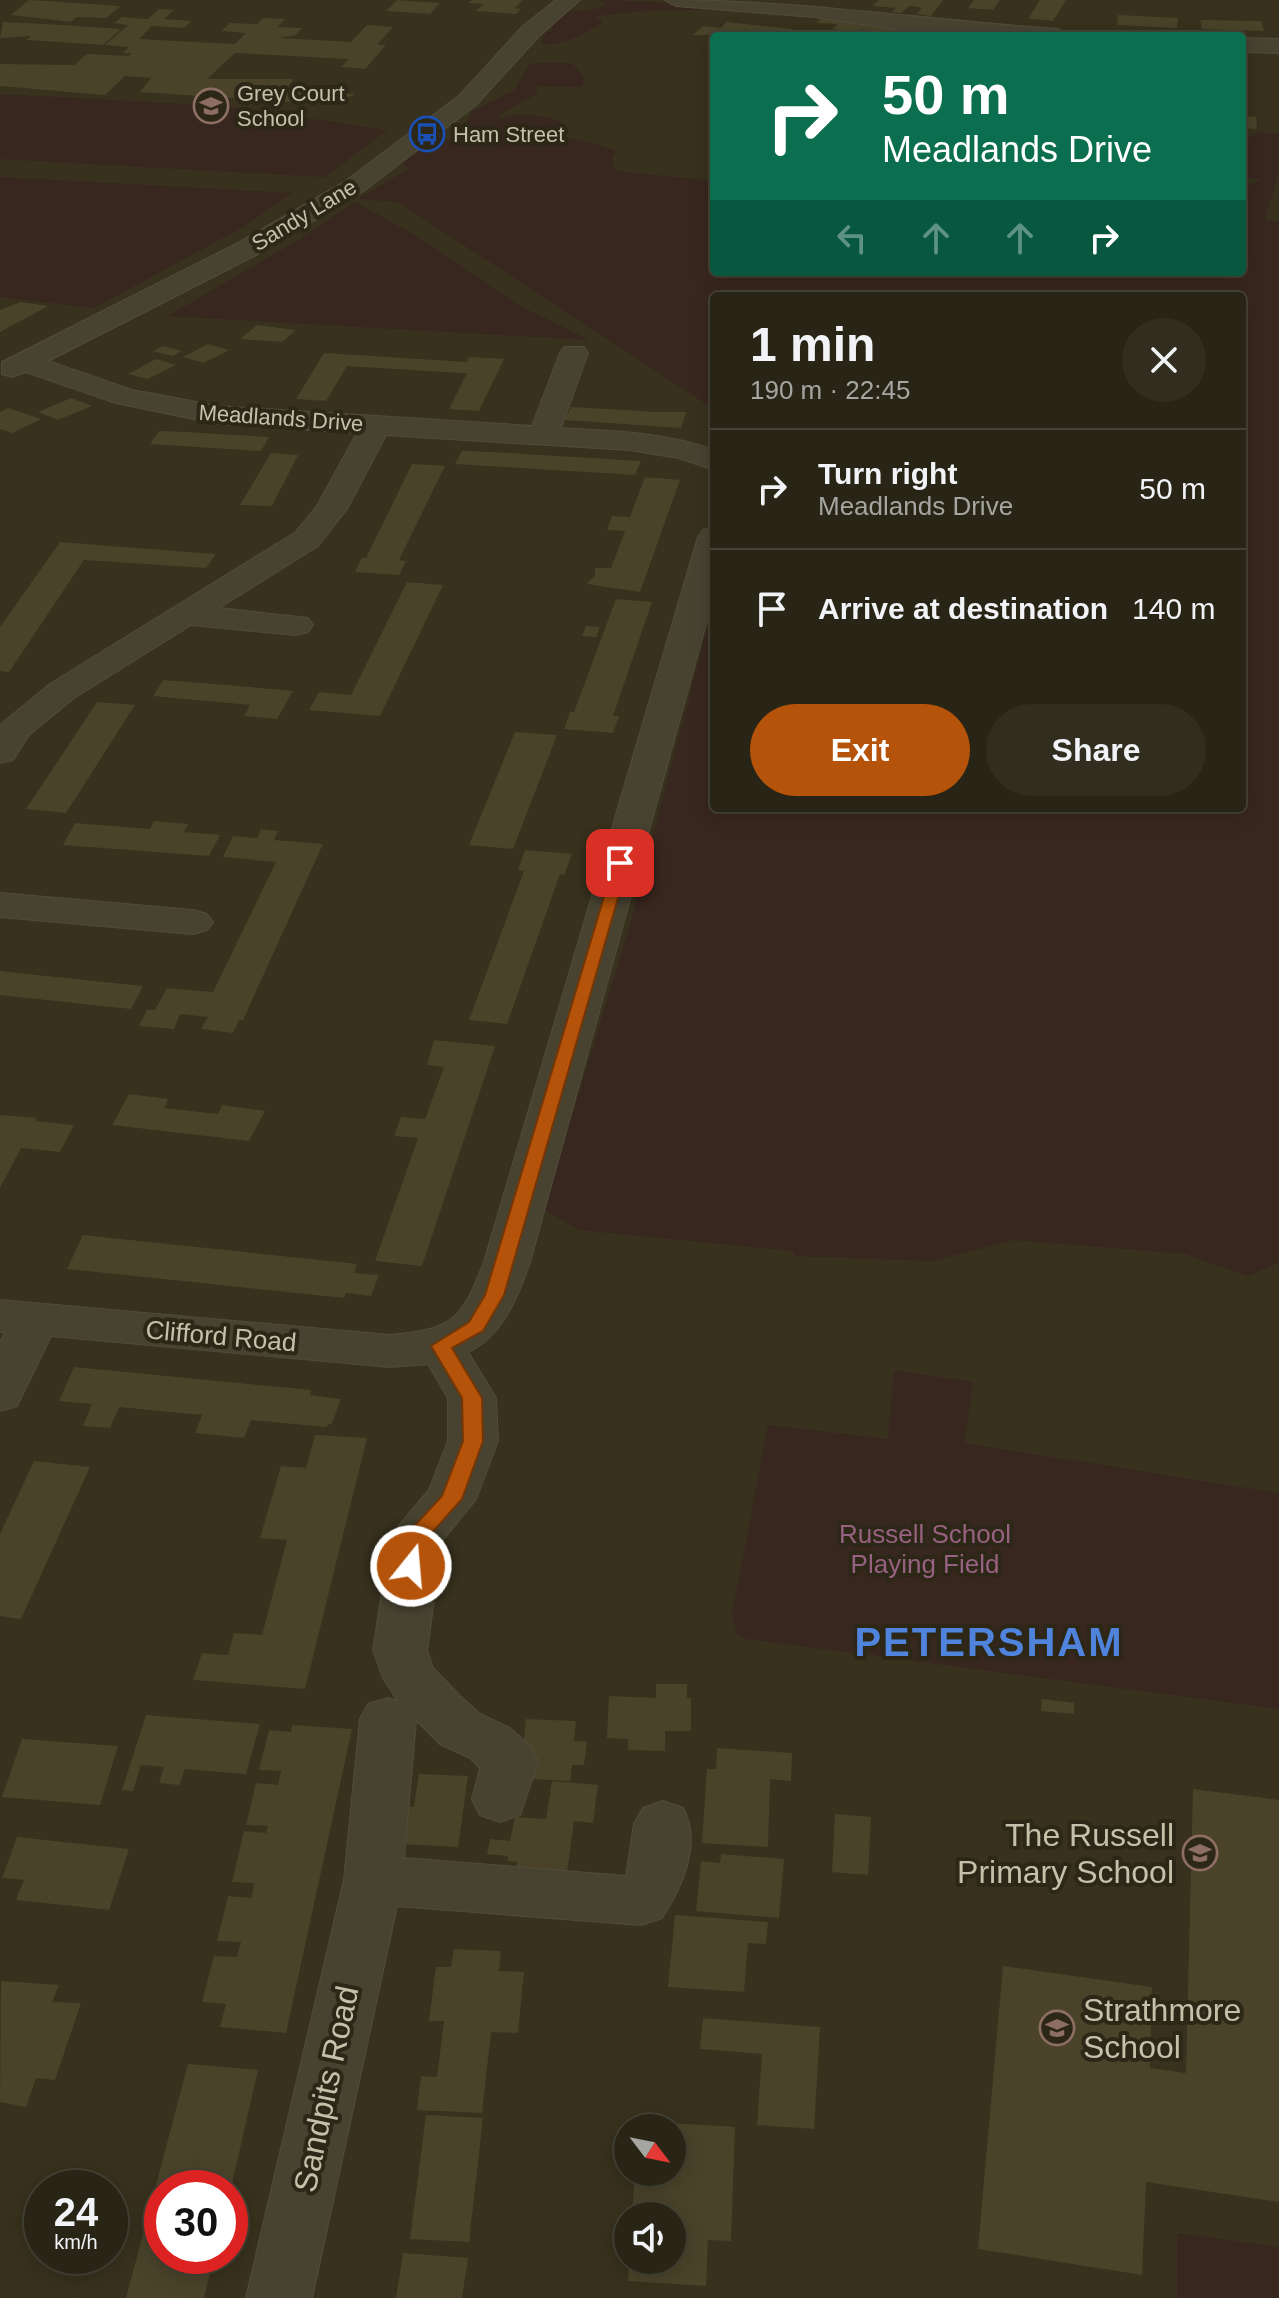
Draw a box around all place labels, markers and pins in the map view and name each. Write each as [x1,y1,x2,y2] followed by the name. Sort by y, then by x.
[237,81,345,131] place label: Grey Court School
[192,87,230,125] school or university icon: Grey Court School
[408,115,446,153] bus stop icon: Ham Street
[453,122,564,147] place label: Ham Street
[586,829,654,897] pin
[957,1817,1174,1890] place label: The Russell Primary School
[1181,1834,1219,1872] school or university icon: The Russell Primary School
[1083,1992,1241,2065] place label: Strathmore School
[1038,2009,1076,2047] school or university icon: Strathmore School

